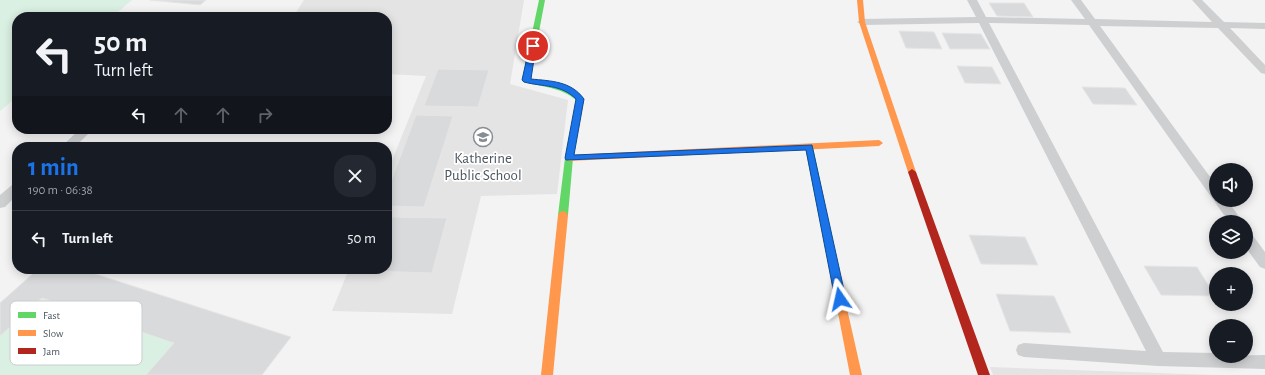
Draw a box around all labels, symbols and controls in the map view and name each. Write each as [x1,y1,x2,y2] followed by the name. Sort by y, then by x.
[28,28,80,80] icon: left
[94,29,148,57] text: 50 m
[516,29,550,63] pin
[522,35,544,57] icon: arrive
[94,62,153,80] text: Turn left
[128,104,150,126] icon: left
[170,104,192,126] icon: ahead
[212,104,234,126] icon: ahead
[254,104,276,126] icon: right
[472,126,494,148] school or university icon: Katherine Public School
[444,151,522,183] place label: Katherine Public School
[334,155,376,197] button: close
[28,156,79,180] text: 1 min
[1209,163,1253,363] map controls
[1209,163,1253,207] button: sound
[28,184,93,197] text: 190 m · 06:38
[1209,215,1253,259] button: layers
[28,228,50,250] icon: left
[62,231,113,246] text: Turn left
[347,231,376,246] text: 50 m
[1209,267,1253,311] button: +
[819,278,861,320] position arrow
[10,301,142,365] legend
[43,310,61,321] text: Fast
[1209,319,1253,363] button: −
[43,328,64,339] text: Slow
[43,346,60,357] text: Jam

